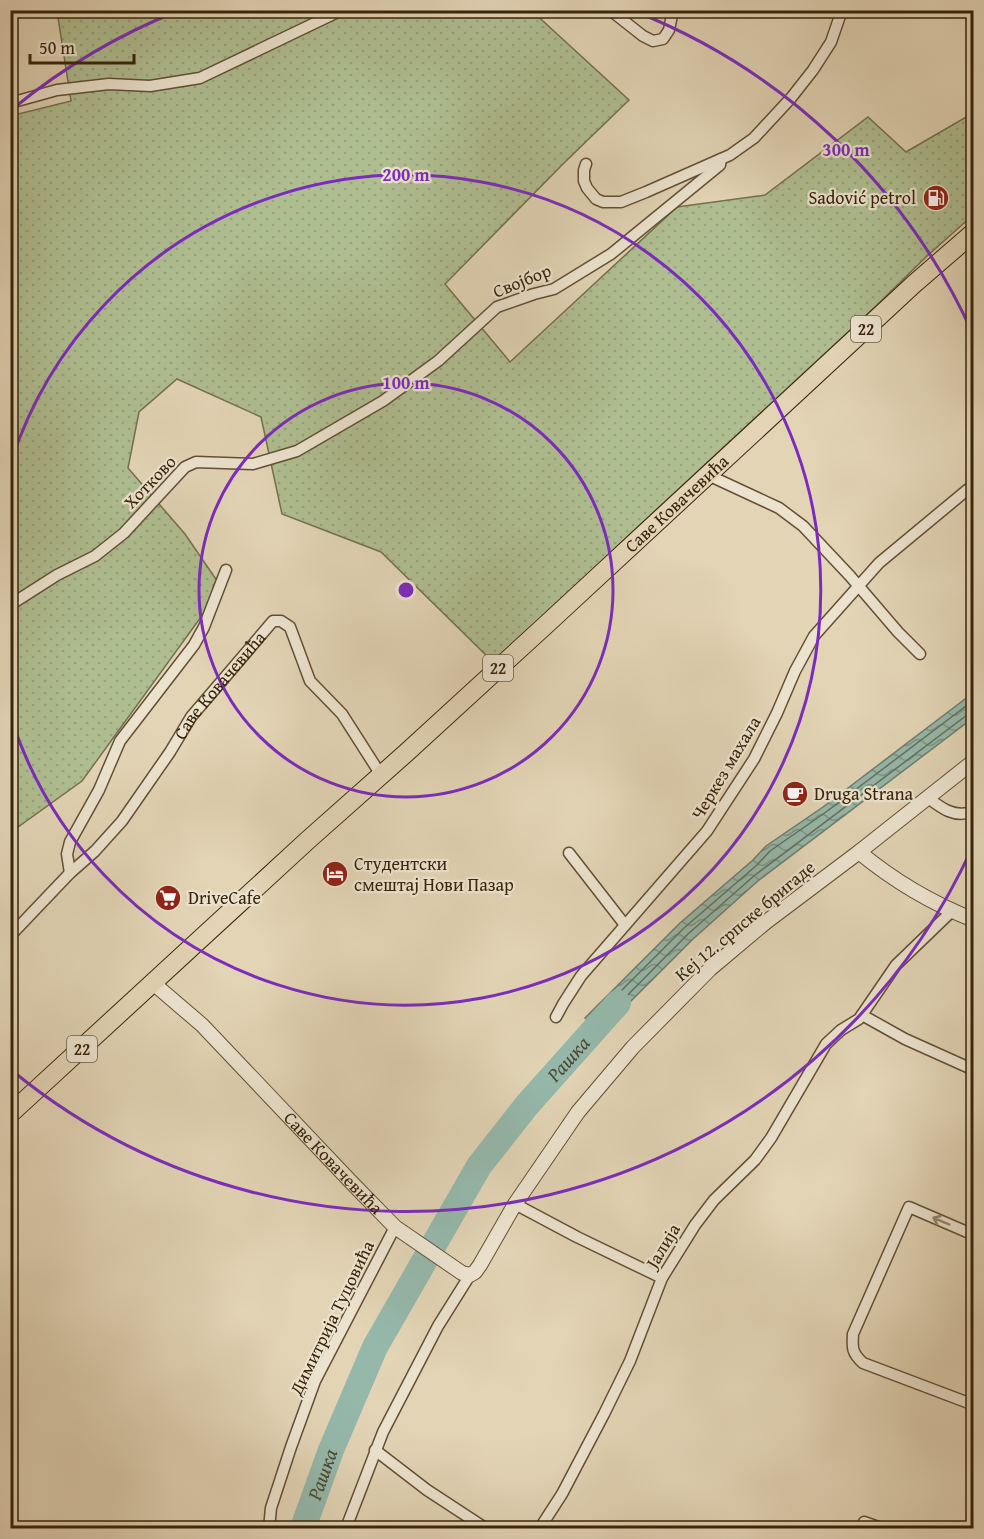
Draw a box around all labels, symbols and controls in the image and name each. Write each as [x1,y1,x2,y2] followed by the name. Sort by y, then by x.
[30,27,134,65] scale bar
[39,34,75,61] text: 50 m
[822,136,870,163] text: 300 m
[382,161,430,188] text: 200 m
[921,183,951,213] fuel station icon: Sadović petrol
[808,184,916,211] place label: Sadović petrol
[489,257,555,304] street label: Својбор
[851,316,881,342] road number: 22
[382,369,430,396] text: 100 m
[618,448,735,559] street label: Саве Ковачевића
[117,449,182,515] street label: Хотково
[396,580,416,600] centre of rings
[167,625,272,744] street label: Саве Ковачевића
[483,655,513,681] road number: 22
[684,711,767,825] street label: Черкез махала
[780,779,810,809] cafe icon: Druga Strana
[814,780,914,807] place label: Druga Strana
[354,850,514,898] place label: Студентски смештај Нови Пазар
[669,854,821,987] street label: Кеј 12. српске бригаде
[320,859,350,889] hotel icon: Студентски смештај Нови Пазар
[153,883,183,913] supermarket icon: DriveCafe
[188,884,261,911] place label: DriveCafe
[539,1029,597,1089] water label: Рашка
[67,1036,97,1062] road number: 22
[278,1105,390,1221] street label: Саве Ковачевића
[932,1215,951,1226] one-way arrow
[638,1218,687,1275] street label: Јалија
[282,1235,381,1401] street label: Димитрија Туцовића
[299,1444,345,1505] water label: Рашка

